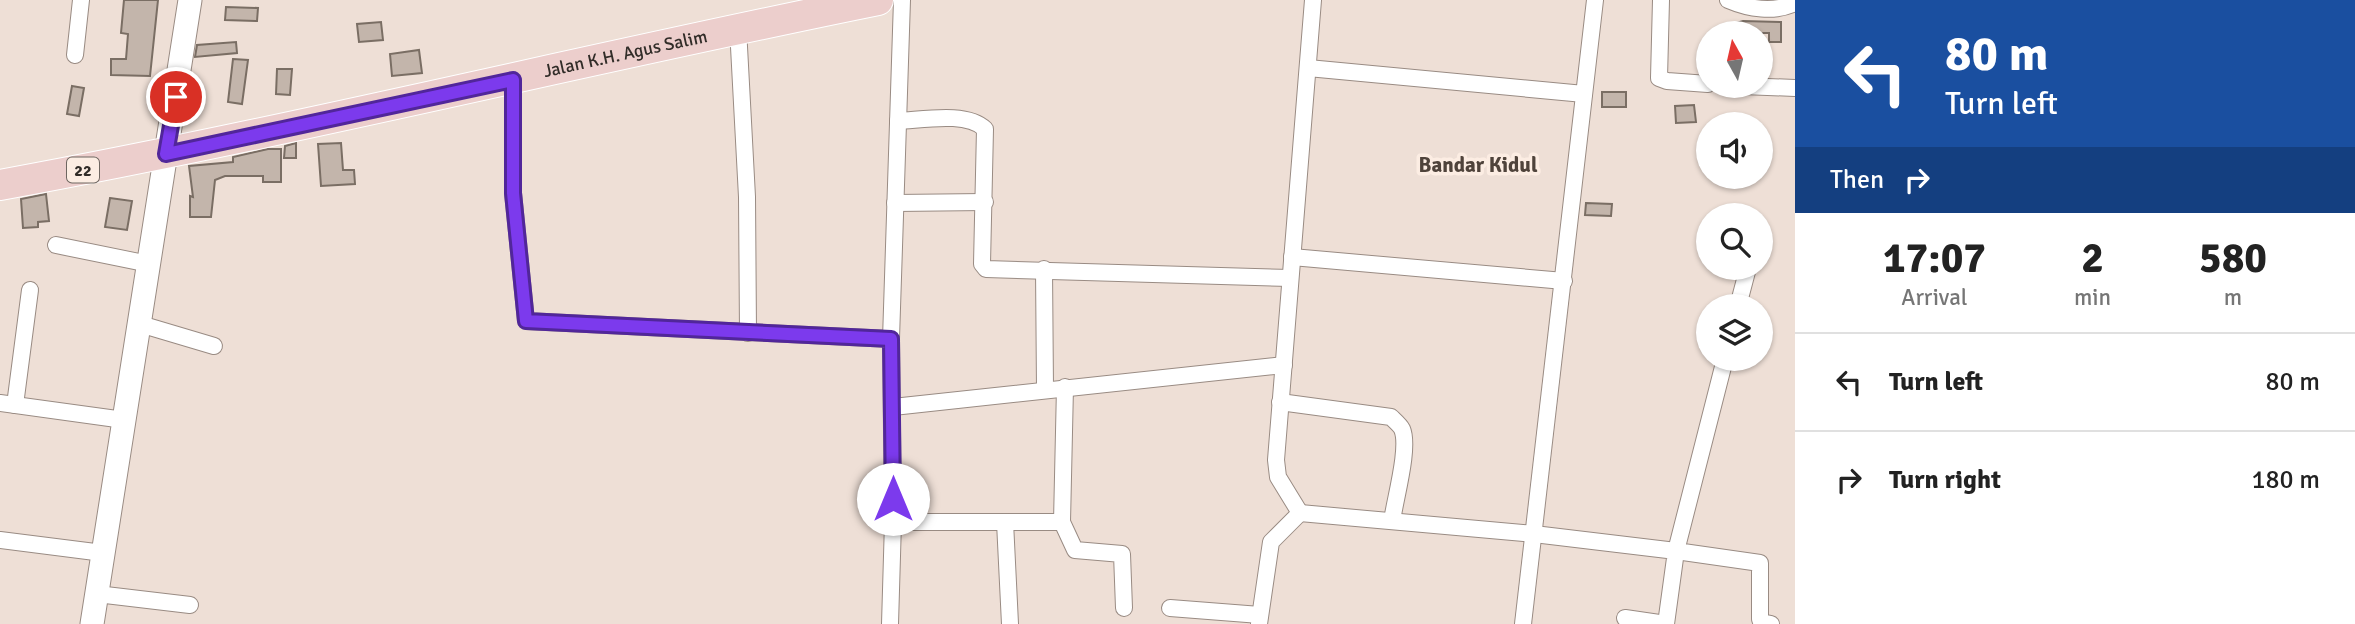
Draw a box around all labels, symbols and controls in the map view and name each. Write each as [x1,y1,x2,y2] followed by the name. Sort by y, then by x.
[1696,21,1773,98] north arrow
[1696,21,1773,371] map controls
[1945,24,2048,84] text: 80 m
[541,25,709,82] street label: Jalan K.H. Agus Salim
[1830,28,1921,119] icon: left
[146,67,206,127] pin
[157,78,195,116] icon: arrive
[1945,84,2058,123] text: Turn left
[1696,112,1773,189] button: sound
[1419,152,1538,178] district label: Bandar Kidul
[67,158,99,182] road number: 22
[1898,161,1936,199] icon: right
[1830,164,1884,196] text: Then
[1696,203,1773,280] button: search
[1883,233,1986,284] text: 17:07
[2081,233,2104,284] text: 2
[2199,233,2267,284] text: 580
[1901,283,1968,312] text: Arrival
[2074,283,2111,312] text: min
[2224,283,2242,312] text: m
[1696,294,1773,371] button: layers
[1830,363,1868,401] icon: left
[1889,366,1983,398] text: Turn left
[2265,366,2320,398] text: 80 m
[1830,461,1868,499] icon: right
[856,462,930,536] position arrow
[1889,464,2001,496] text: Turn right
[2251,464,2320,496] text: 180 m

